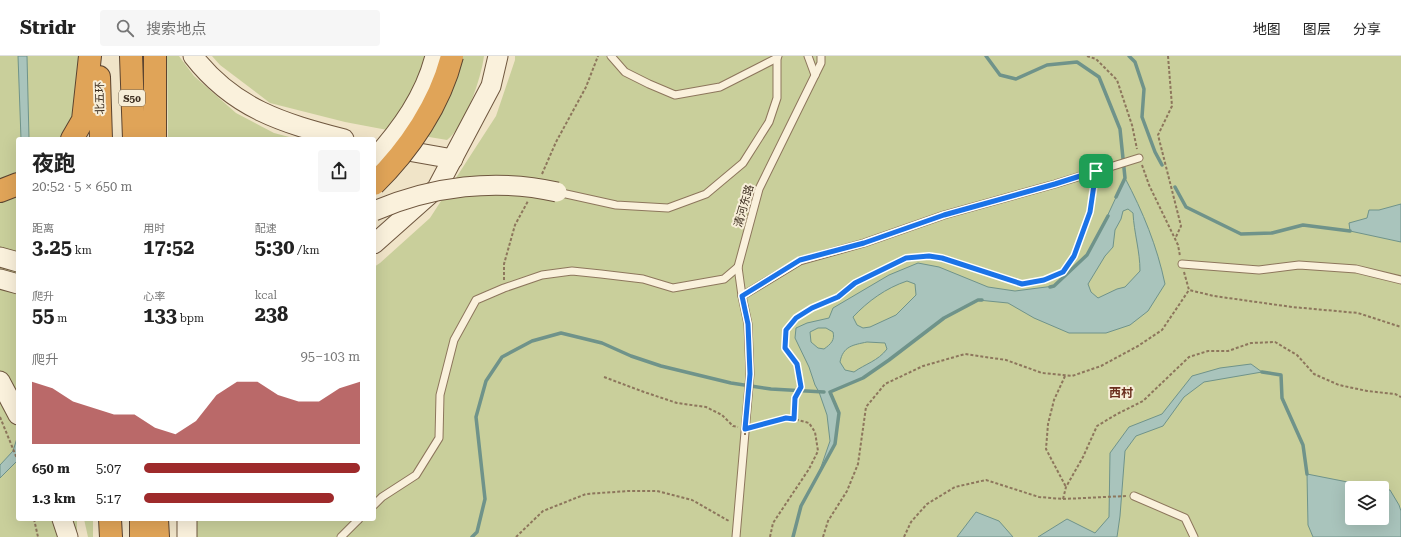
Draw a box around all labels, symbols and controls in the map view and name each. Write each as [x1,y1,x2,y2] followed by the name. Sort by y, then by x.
[100,10,380,46] search box
[20,16,76,39] text: Stridr
[114,17,136,39] icon: search
[146,20,206,38] text: 搜索地点
[1253,21,1281,37] text: 地图
[1303,21,1331,37] text: 图层
[1353,21,1381,37] text: 分享
[93,81,107,115] street label: 北五环
[119,90,145,106] road number: S50
[318,150,360,192] button: share
[32,151,76,176] text: 夜跑
[1079,154,1113,188] pin
[1085,160,1107,182] icon: arrive
[32,179,132,194] text: 20:52 · 5 × 650 m
[732,183,756,229] street label: 清河东路
[32,222,54,235] text: 距离
[143,222,165,235] text: 用时
[255,222,277,235] text: 配速
[32,235,72,259] text: 3.25
[143,235,194,259] text: 17:52
[255,235,295,259] text: 5:30
[72,244,92,257] text: km
[295,244,320,257] text: /km
[255,289,277,302] text: kcal
[32,290,54,303] text: 爬升
[143,290,165,303] text: 心率
[255,302,288,326] text: 238
[32,303,54,327] text: 55
[143,303,177,327] text: 133
[54,312,67,325] text: m
[177,312,204,325] text: bpm
[301,349,360,364] text: 95–103 m
[32,352,58,367] text: 爬升
[1109,386,1133,400] district label: 西村
[32,461,70,476] text: 650 m
[96,461,121,476] text: 5:07
[1345,481,1389,525] map controls
[1345,481,1389,525] button: layers
[32,491,75,506] text: 1.3 km
[96,491,121,506] text: 5:17

